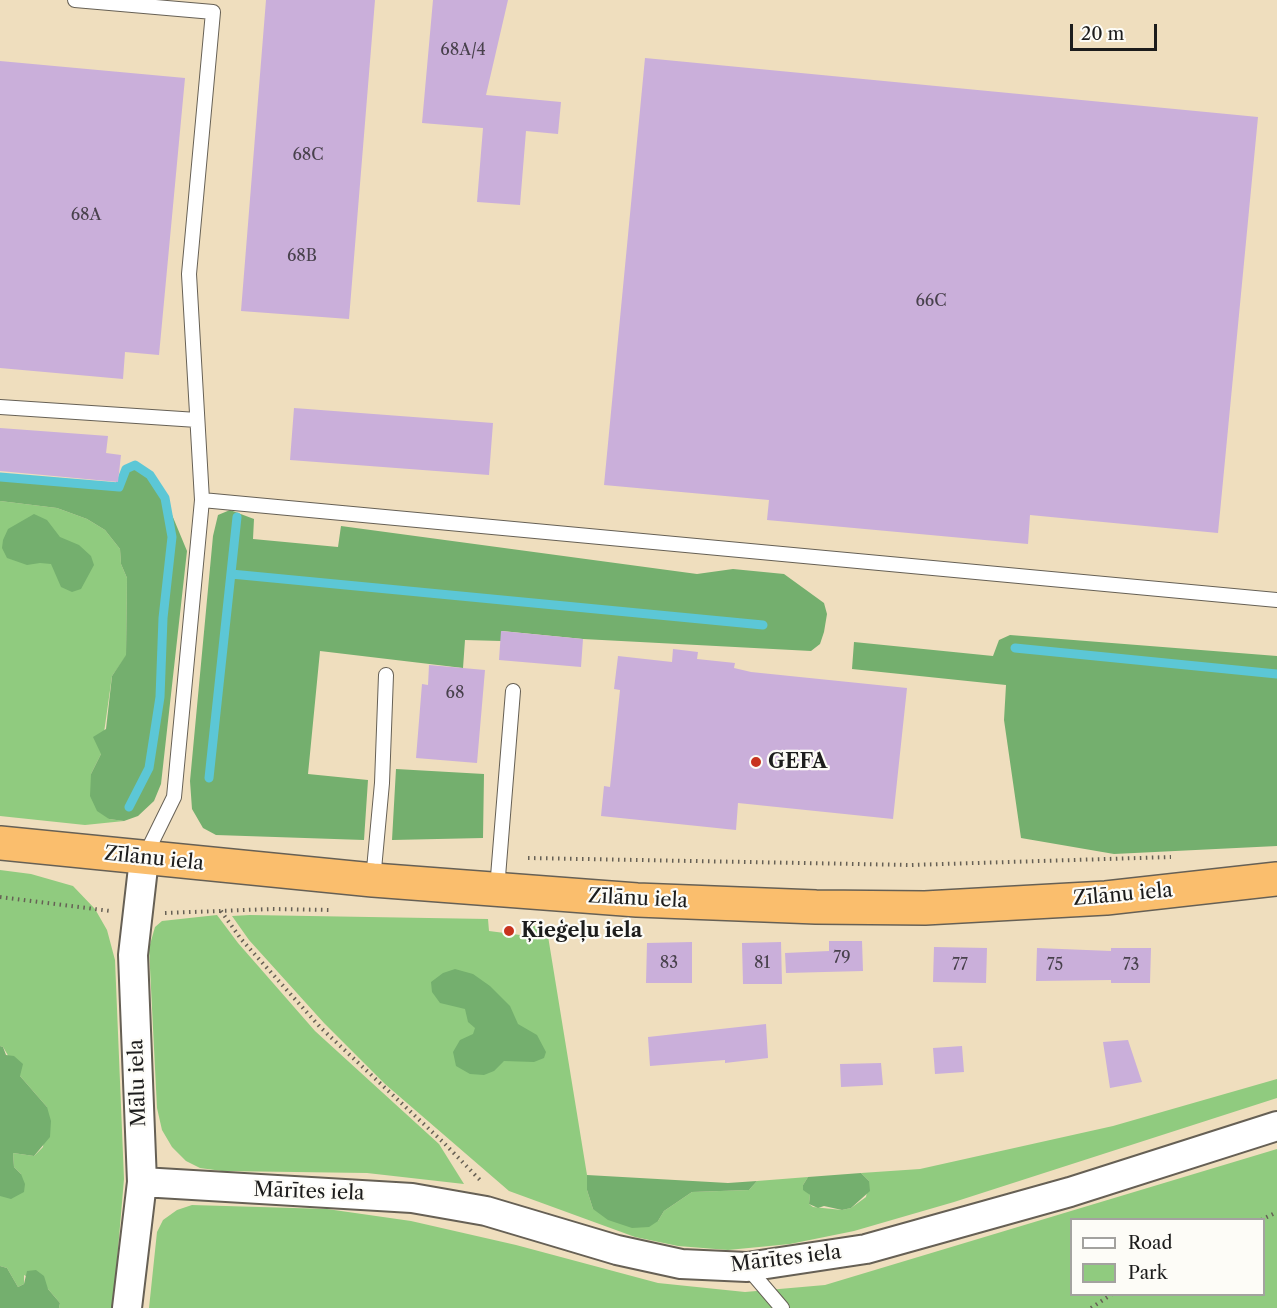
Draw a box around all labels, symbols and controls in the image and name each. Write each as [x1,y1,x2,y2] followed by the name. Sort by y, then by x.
[1073,12,1160,50] scale bar
[1081,23,1124,45] text: 20 m
[440,40,486,60] house number: 68A/4
[292,145,324,165] house number: 68C
[71,205,101,225] house number: 68A
[287,246,317,266] house number: 68B
[915,291,947,311] house number: 66C
[446,683,464,703] house number: 68
[768,750,827,774] place label: GEFA
[749,755,763,769] marker: GEFA
[103,842,205,876] street label: Zīlānu iela
[1072,879,1174,911] street label: Zīlānu iela
[587,884,689,914] street label: Zīlānu iela
[521,919,642,943] place label: Ķieģeļu iela
[502,924,516,938] marker: Ķieģeļu iela
[833,948,851,968] house number: 79
[660,953,678,973] house number: 83
[754,953,770,973] house number: 81
[952,955,968,975] house number: 77
[1047,955,1063,975] house number: 75
[1123,955,1139,975] house number: 73
[124,1039,152,1127] street label: Mālu iela
[253,1178,365,1206] street label: Mārītes iela
[1070,1218,1265,1296] legend
[1128,1232,1173,1254] text: Road
[729,1240,843,1278] street label: Mārītes iela
[1128,1262,1167,1284] text: Park

